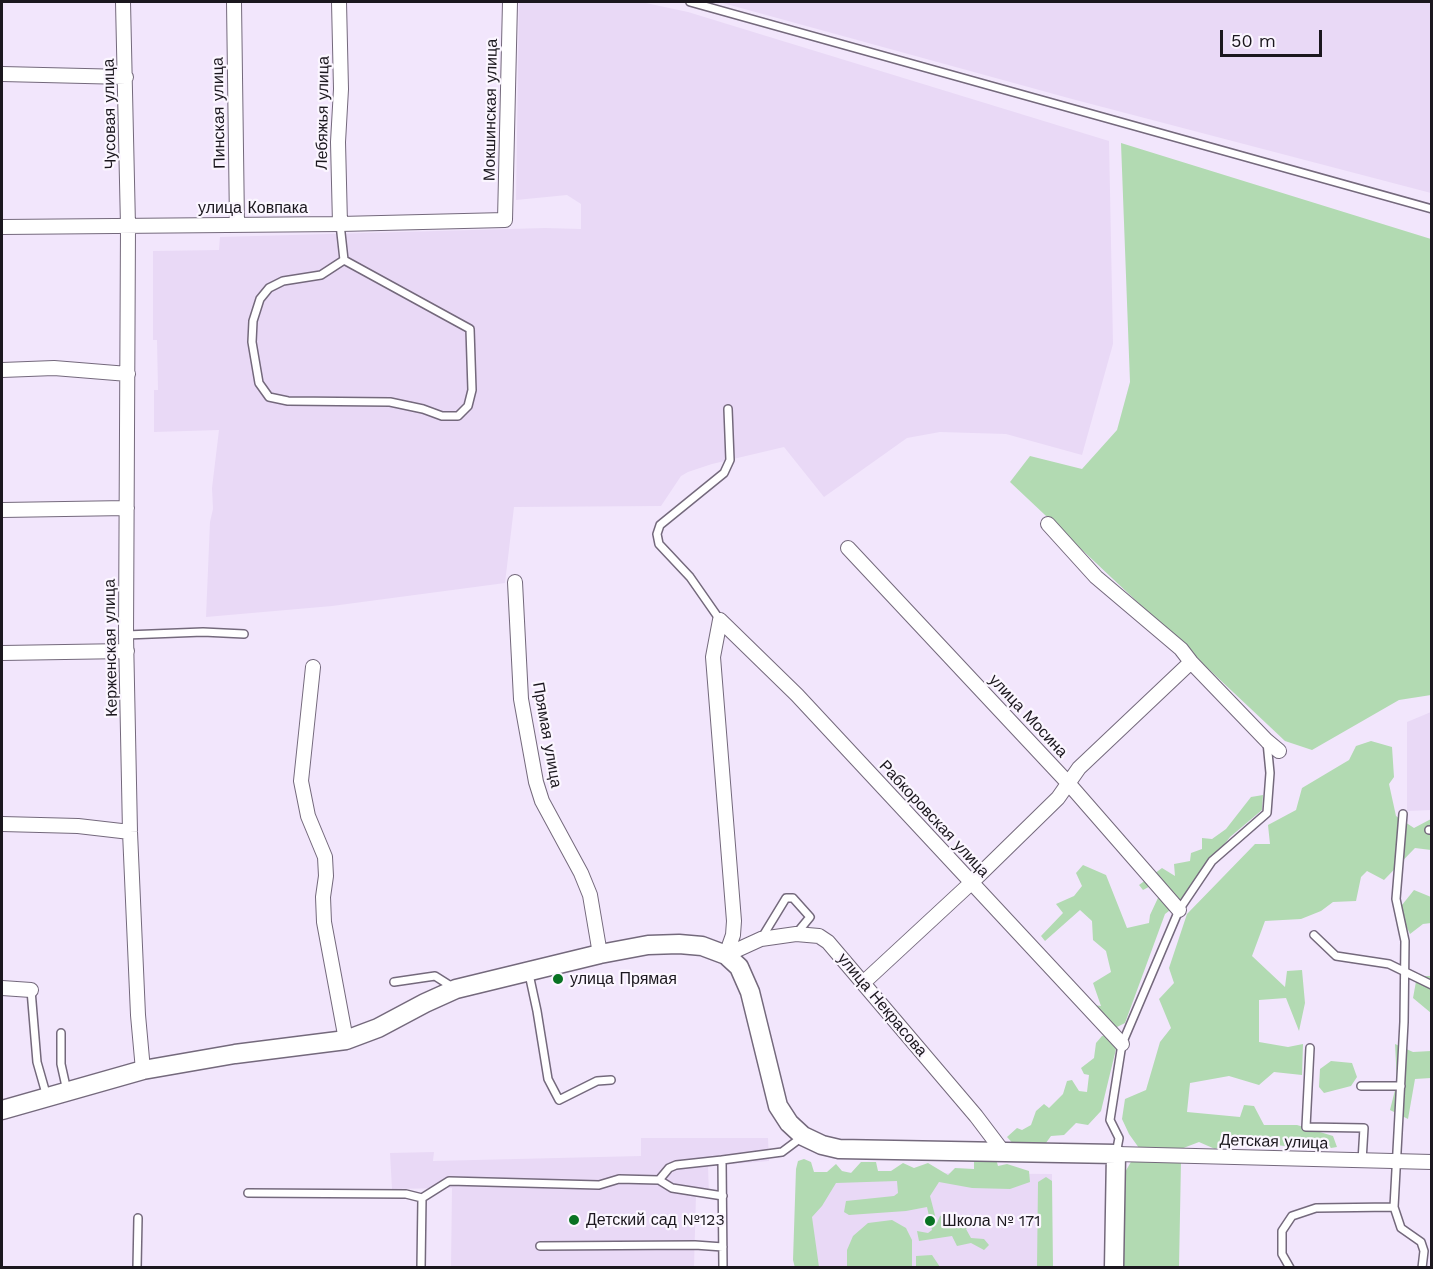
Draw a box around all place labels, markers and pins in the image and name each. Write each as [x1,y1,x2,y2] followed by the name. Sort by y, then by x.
[570,969,677,989] place label: улица Прямая
[551,972,565,986] marker: улица Прямая
[586,1210,725,1230] place label: Детский сад №123
[942,1211,1040,1231] place label: Школа № 171
[567,1213,581,1227] marker: Детский сад №123
[923,1214,937,1228] marker: Школа № 171

